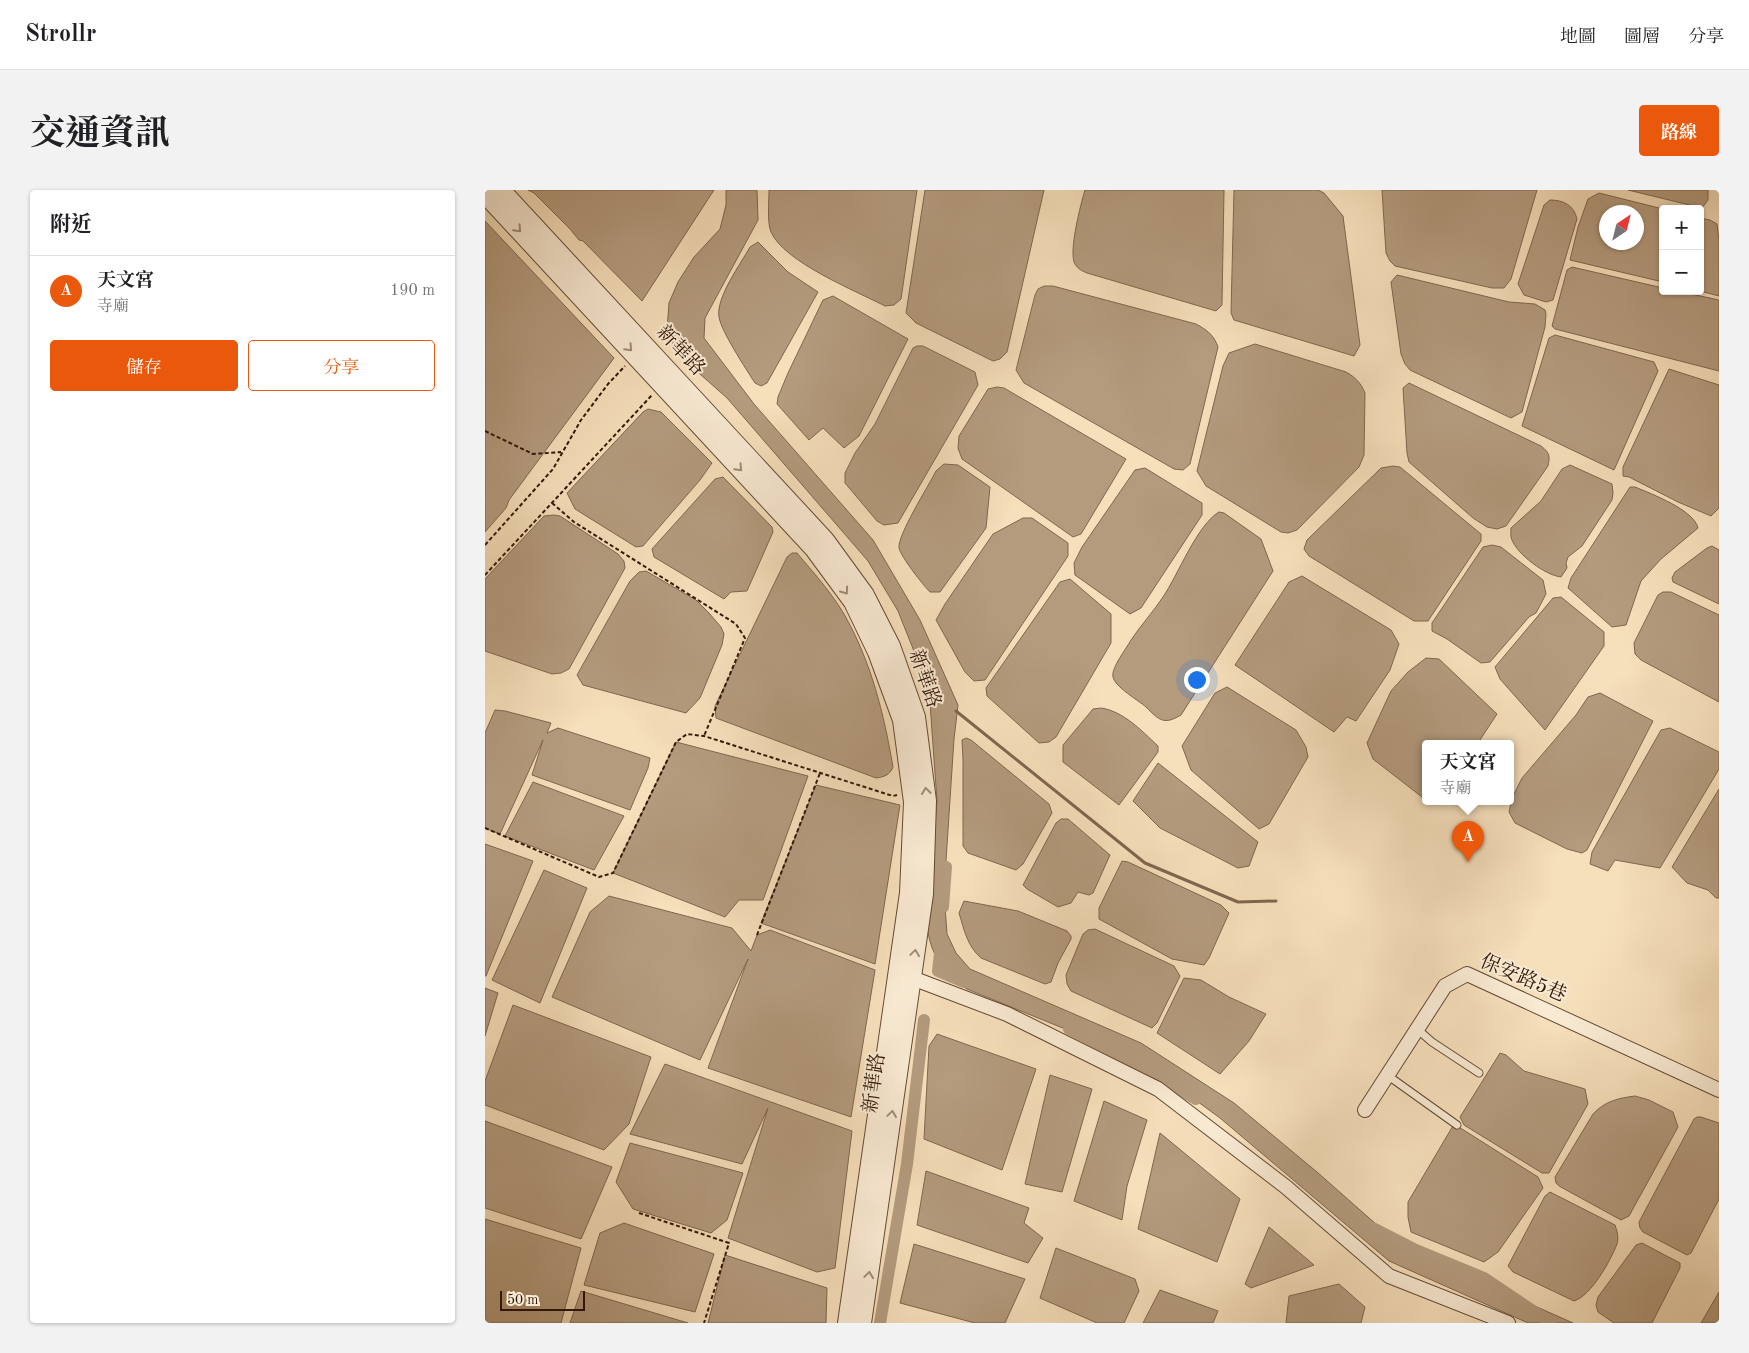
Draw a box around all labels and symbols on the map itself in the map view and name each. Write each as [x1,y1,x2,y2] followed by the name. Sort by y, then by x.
[1599,205,1644,250] north arrow
[512,224,521,233] one-way arrow
[652,321,709,380] street label: 新華路
[623,343,632,352] one-way arrow
[733,462,742,471] one-way arrow
[839,585,848,595] one-way arrow
[905,647,945,711] street label: 新華路
[1184,667,1210,693] your location
[921,787,932,795] one-way arrow
[1452,821,1484,862] pin: A
[910,949,920,957] one-way arrow
[1477,950,1570,1006] street label: 保安路5巷
[859,1052,889,1114] street label: 新華路
[886,1110,897,1118] one-way arrow
[863,1270,874,1278] one-way arrow
[500,1288,585,1311] scale bar

